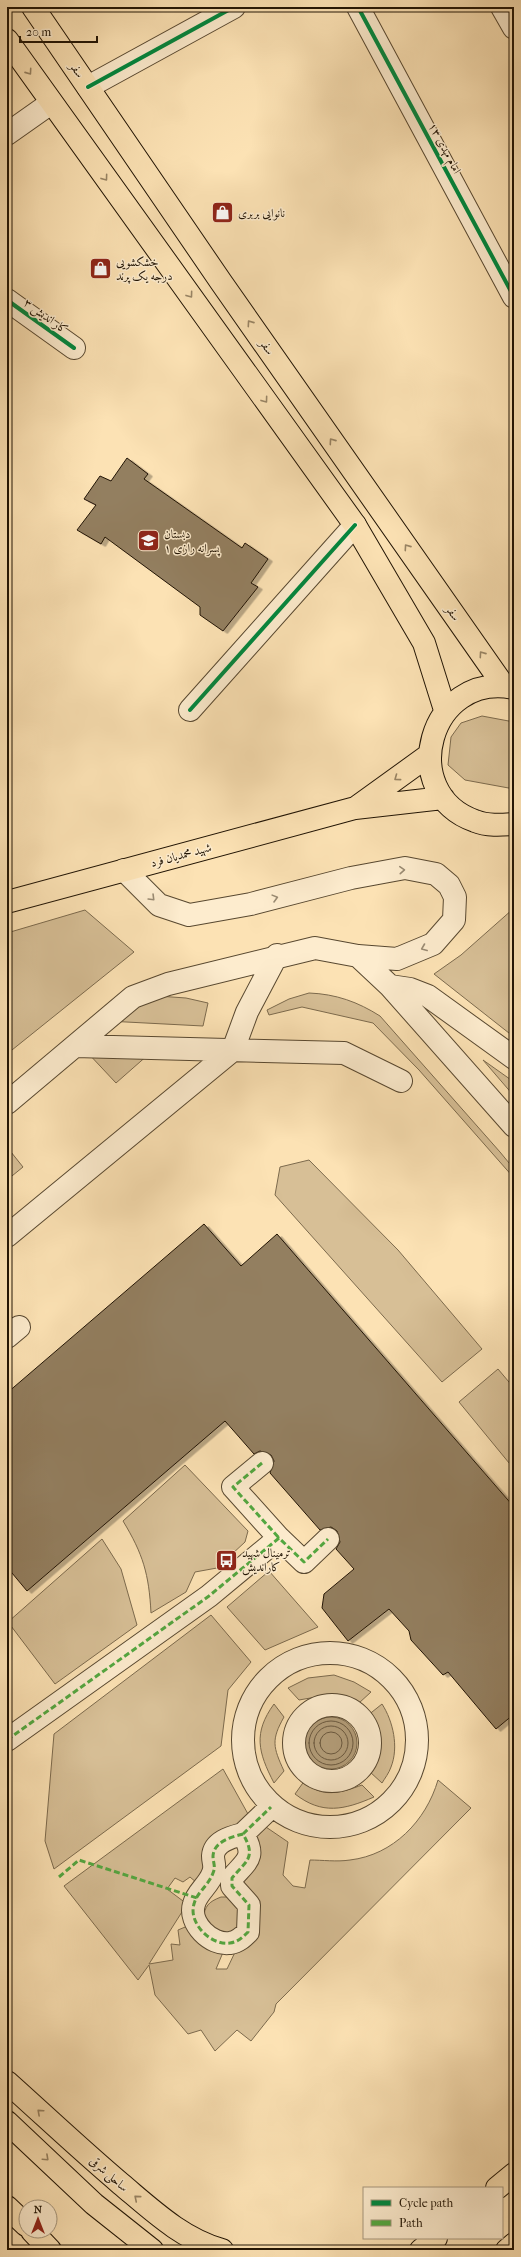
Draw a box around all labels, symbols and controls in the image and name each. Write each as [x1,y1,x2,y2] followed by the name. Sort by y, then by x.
[20,18,97,44] scale bar
[26,25,51,39] text: 20 m
[65,58,87,81] street label: سفر
[24,68,31,75] one-way arrow
[422,120,464,178] street label: ۱۳ امام مهدی
[100,174,108,181] one-way arrow
[210,200,236,226] shop icon: نانوایی بربری
[238,206,285,221] place label: نانوایی بربری
[116,255,173,284] place label: خشکشویی درجه یک پرند
[88,256,114,282] shop icon: خشکشویی درجه یک پرند
[185,290,192,297] one-way arrow
[20,295,71,338] street label: ۳ کار اندیش
[247,320,255,327] one-way arrow
[255,335,277,358] street label: سفر
[260,396,267,403] one-way arrow
[330,438,337,445] one-way arrow
[164,527,221,557] place label: دبستان پسرانه رازی ۱
[136,528,162,554] school or university icon: دبستان پسرانه رازی ۱
[404,544,412,551] one-way arrow
[441,601,463,624] street label: سفر
[479,651,486,658] one-way arrow
[395,773,402,780] one-way arrow
[149,840,213,871] street label: شهید محمدیان فرد
[399,865,405,874] one-way arrow
[147,893,155,901] one-way arrow
[272,894,279,903] one-way arrow
[420,943,428,951] one-way arrow
[242,1546,291,1576] place label: ترمینال شهید کاراندیش
[214,1547,240,1573] bus stop icon: ترمینال شهید کاراندیش
[37,2109,45,2117] one-way arrow
[41,2153,49,2161] one-way arrow
[85,2153,131,2196] street label: ساحلی شرقی
[363,2187,503,2239] legend
[135,2195,142,2202] one-way arrow
[399,2196,454,2210] text: Cycle path
[18,2199,58,2239] north arrow
[34,2203,43,2216] text: N
[399,2216,423,2230] text: Path

